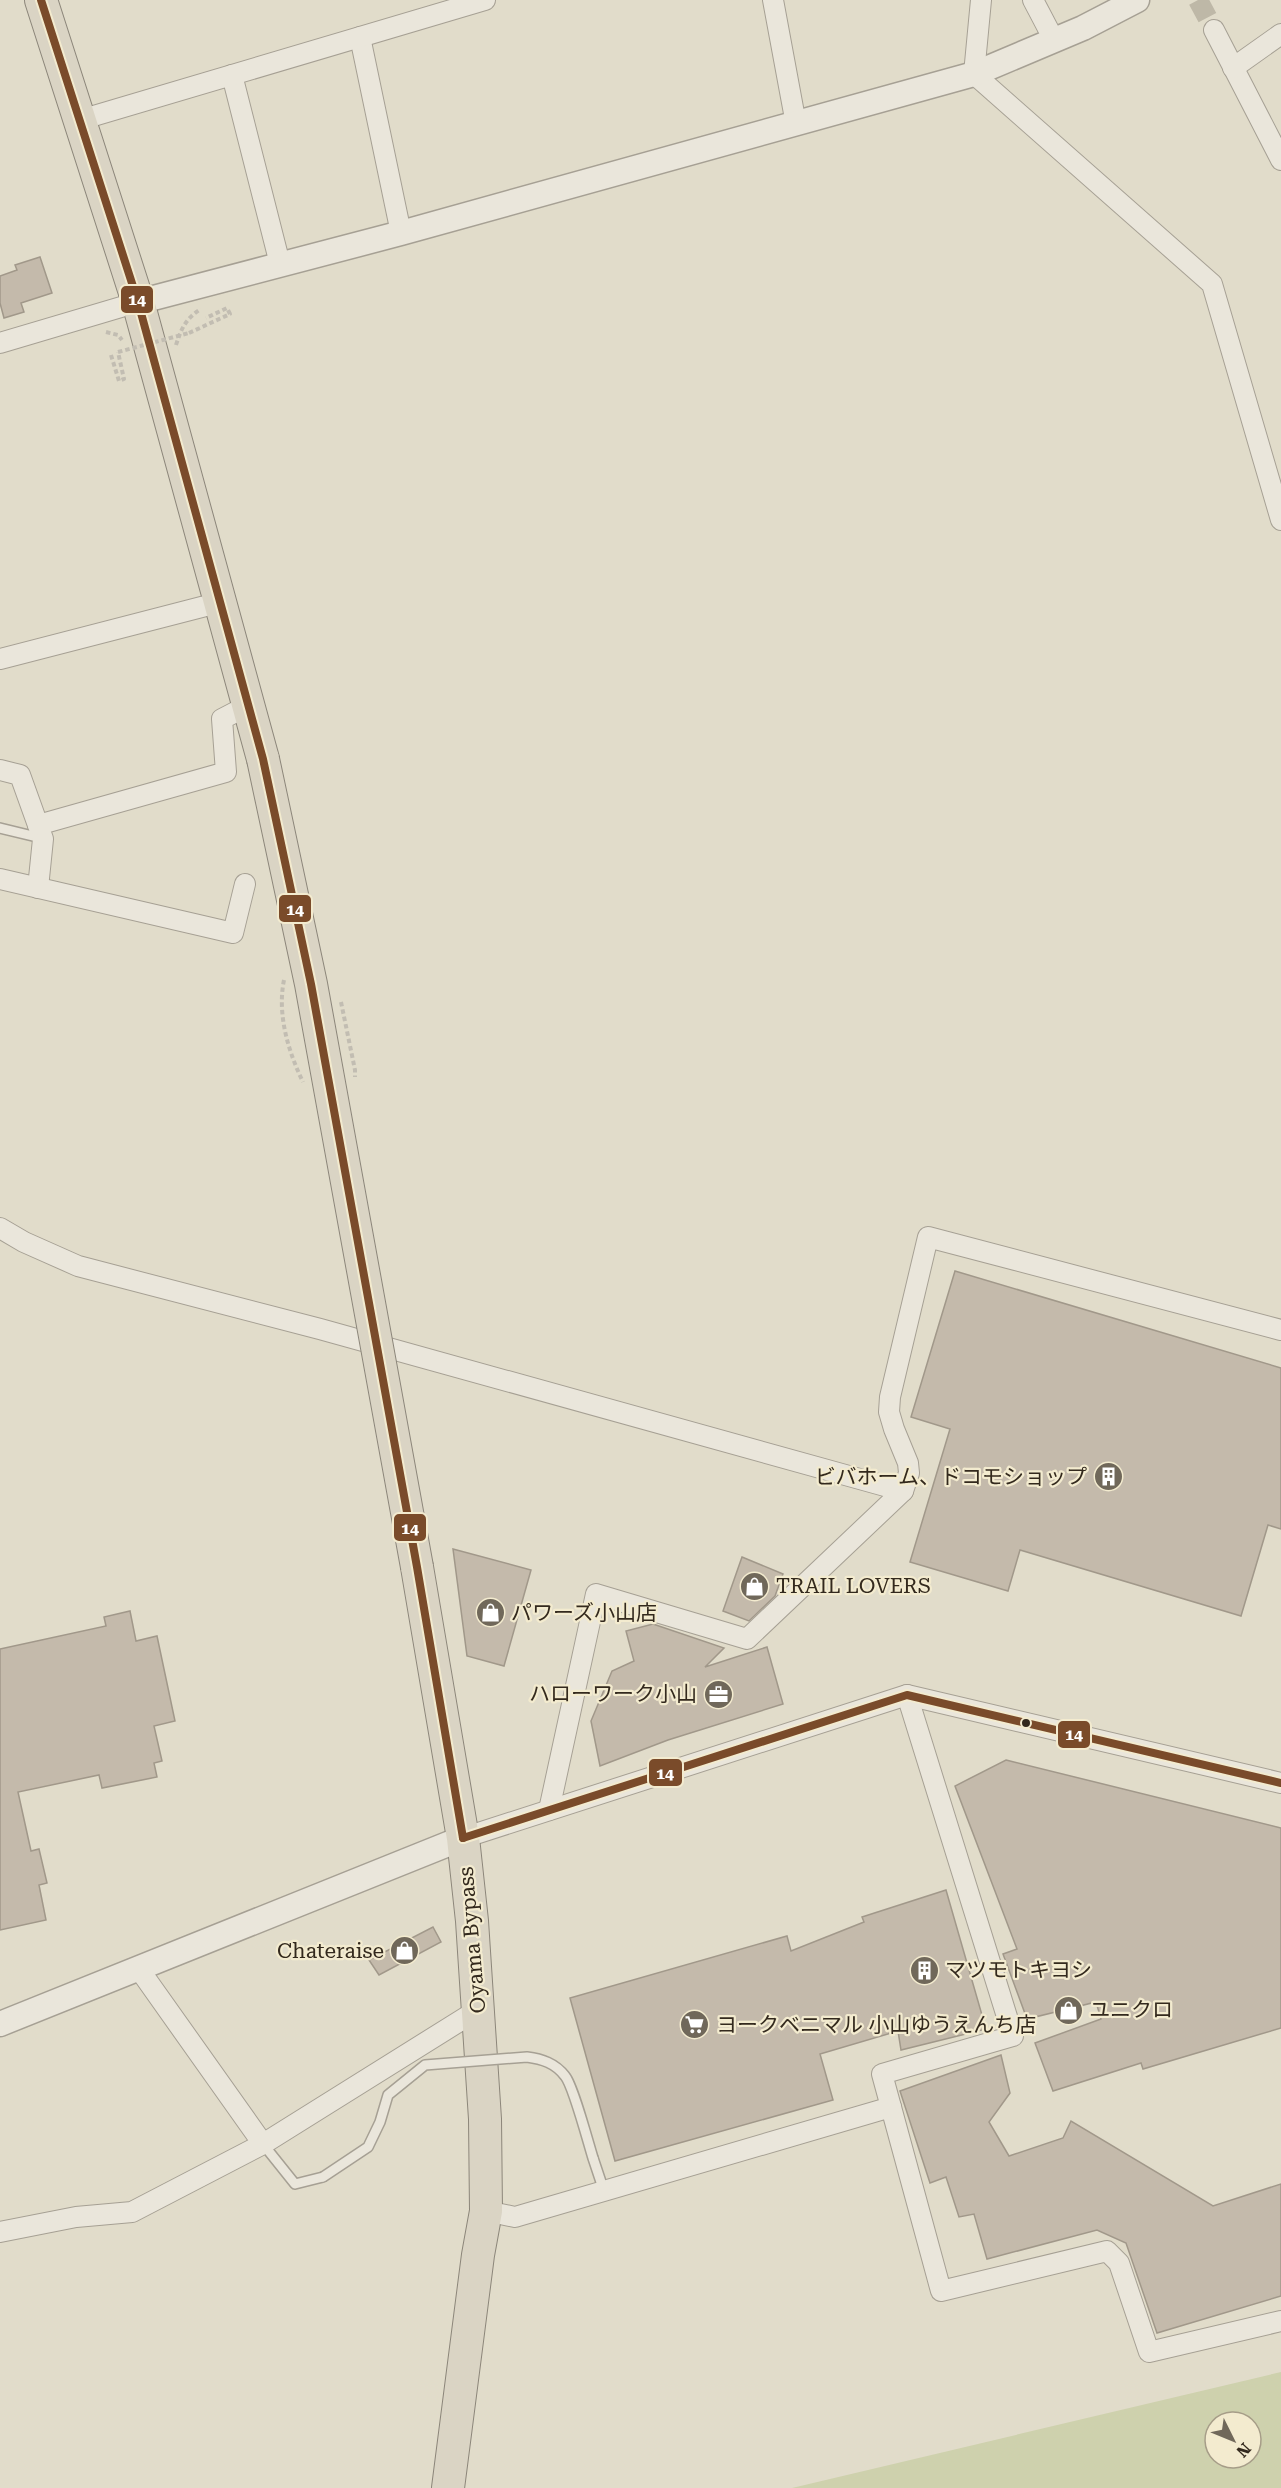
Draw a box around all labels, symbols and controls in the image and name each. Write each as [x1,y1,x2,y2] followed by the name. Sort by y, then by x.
[120,285,154,314] line badge: 14
[128,290,146,309] text: 14
[278,894,312,923] line badge: 14
[286,900,304,919] text: 14
[1092,1461,1124,1493] building icon: ビバホーム、ドコモショップ
[815,1465,1087,1489] place label: ビバホーム、ドコモショップ
[393,1513,427,1542] line badge: 14
[401,1519,419,1538] text: 14
[739,1570,771,1602] shop icon: TRAIL LOVERS
[776,1574,931,1598] place label: TRAIL LOVERS
[474,1597,506,1629] shop icon: パワーズ小山店
[511,1601,657,1625] place label: パワーズ小山店
[702,1678,734,1710] office icon: ハローワーク小山
[529,1682,697,1706] place label: ハローワーク小山
[1020,1717,1032,1729] unlabelled marker
[1057,1720,1091,1749] line badge: 14
[1065,1725,1083,1744] text: 14
[648,1758,683,1787] line badge: 14
[656,1764,674,1783] text: 14
[454,1866,490,2014] street label: Oyama Bypass
[389,1935,421,1967] shop icon: Chateraise
[277,1939,384,1963] place label: Chateraise
[908,1954,940,1986] building icon: マツモトキヨシ
[945,1958,1092,1982] place label: マツモトキヨシ
[1052,1994,1084,2026] shop icon: ユニクロ
[1089,1998,1173,2022] place label: ユニクロ
[679,2009,711,2041] supermarket icon: ヨークベニマル 小山ゆうえんち店
[716,2013,1036,2037] place label: ヨークベニマル 小山ゆうえんち店
[1203,2410,1263,2470] north arrow
[1232,2439,1255,2461] text: N

